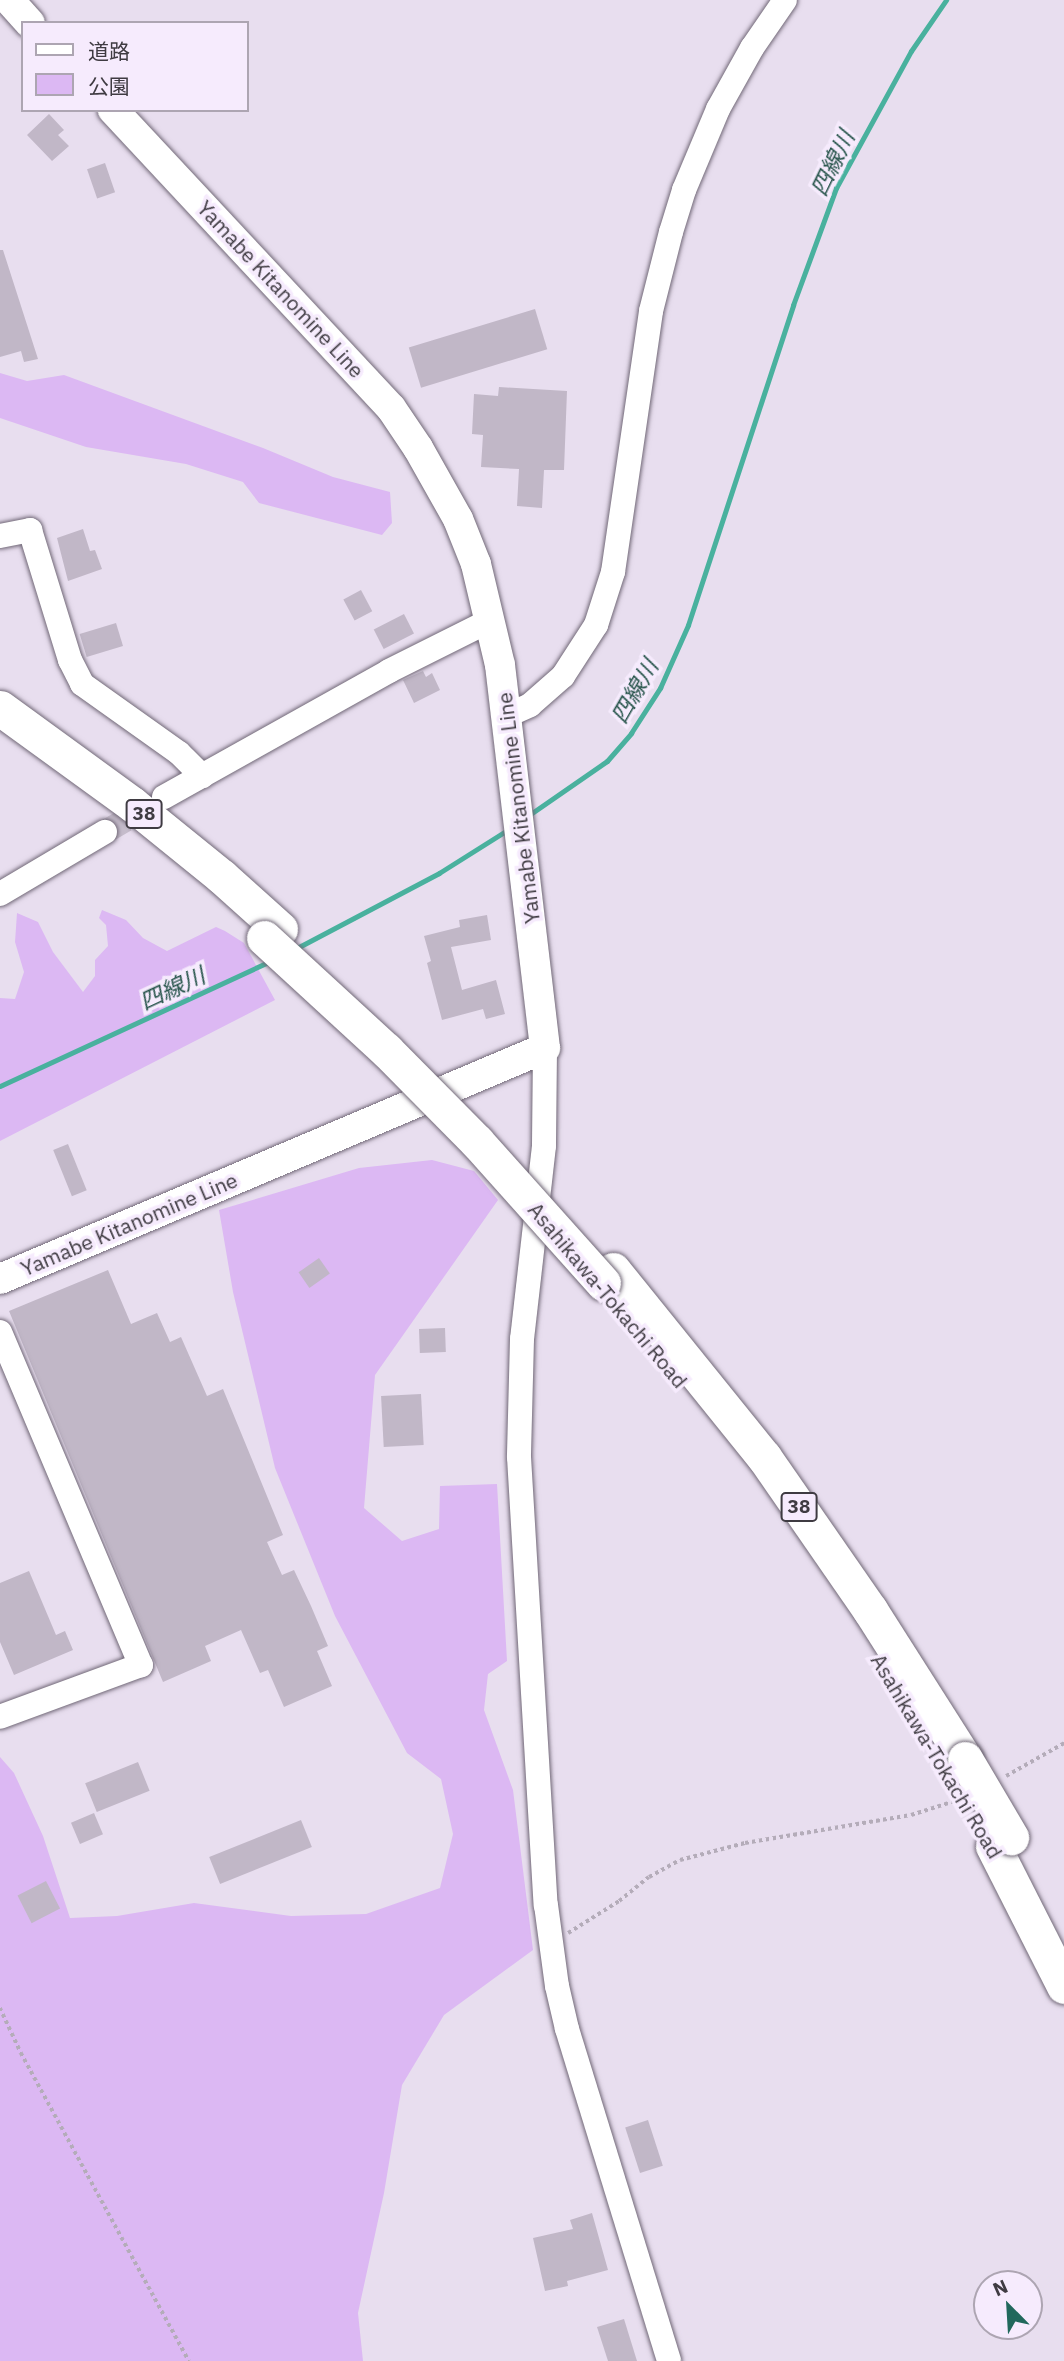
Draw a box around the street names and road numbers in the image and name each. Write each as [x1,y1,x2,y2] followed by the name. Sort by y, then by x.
[192,195,370,383] street label: Yamabe Kitanomine Line
[491,691,545,925] street label: Yamabe Kitanomine Line
[125,799,163,830] road number: 38
[17,1167,241,1281] street label: Yamabe Kitanomine Line
[523,1197,693,1393] street label: Asahikawa-Tokachi Road
[780,1492,818,1522] road number: 38
[866,1649,1008,1863] street label: Asahikawa-Tokachi Road

